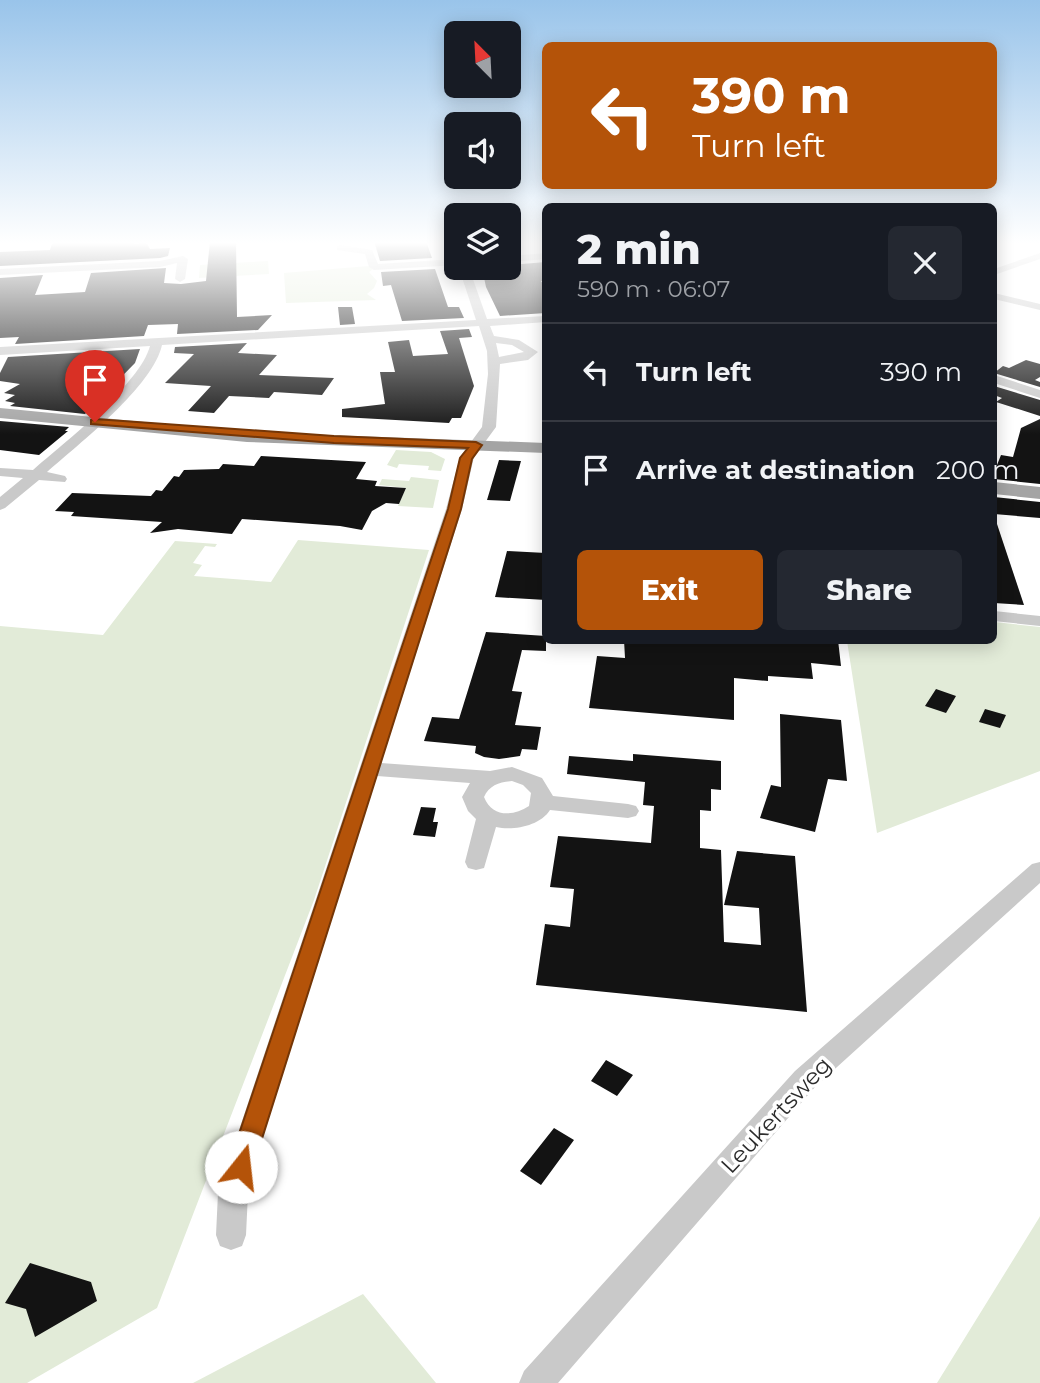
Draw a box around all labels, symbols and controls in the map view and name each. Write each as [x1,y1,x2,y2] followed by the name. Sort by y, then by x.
[444,21,522,98] north arrow
[444,21,521,280] map controls
[692,66,851,125] text: 390 m
[577,70,668,161] icon: left
[444,112,521,189] button: sound
[692,126,826,165] text: Turn left
[444,203,521,280] button: layers
[577,223,701,275] text: 2 min
[888,226,962,300] button: close
[577,275,730,303] text: 590 m · 06:07
[65,350,125,422] pin
[577,353,615,391] icon: left
[636,356,752,388] text: Turn left
[880,356,962,388] text: 390 m
[76,361,114,399] icon: arrive
[577,451,615,489] icon: arrive
[636,454,915,486] text: Arrive at destination
[936,454,1020,486] text: 200 m
[577,550,763,630] button: Exit
[777,550,962,630] button: Share
[715,1051,837,1179] street label: Leukertsweg
[204,1130,278,1204] position arrow

